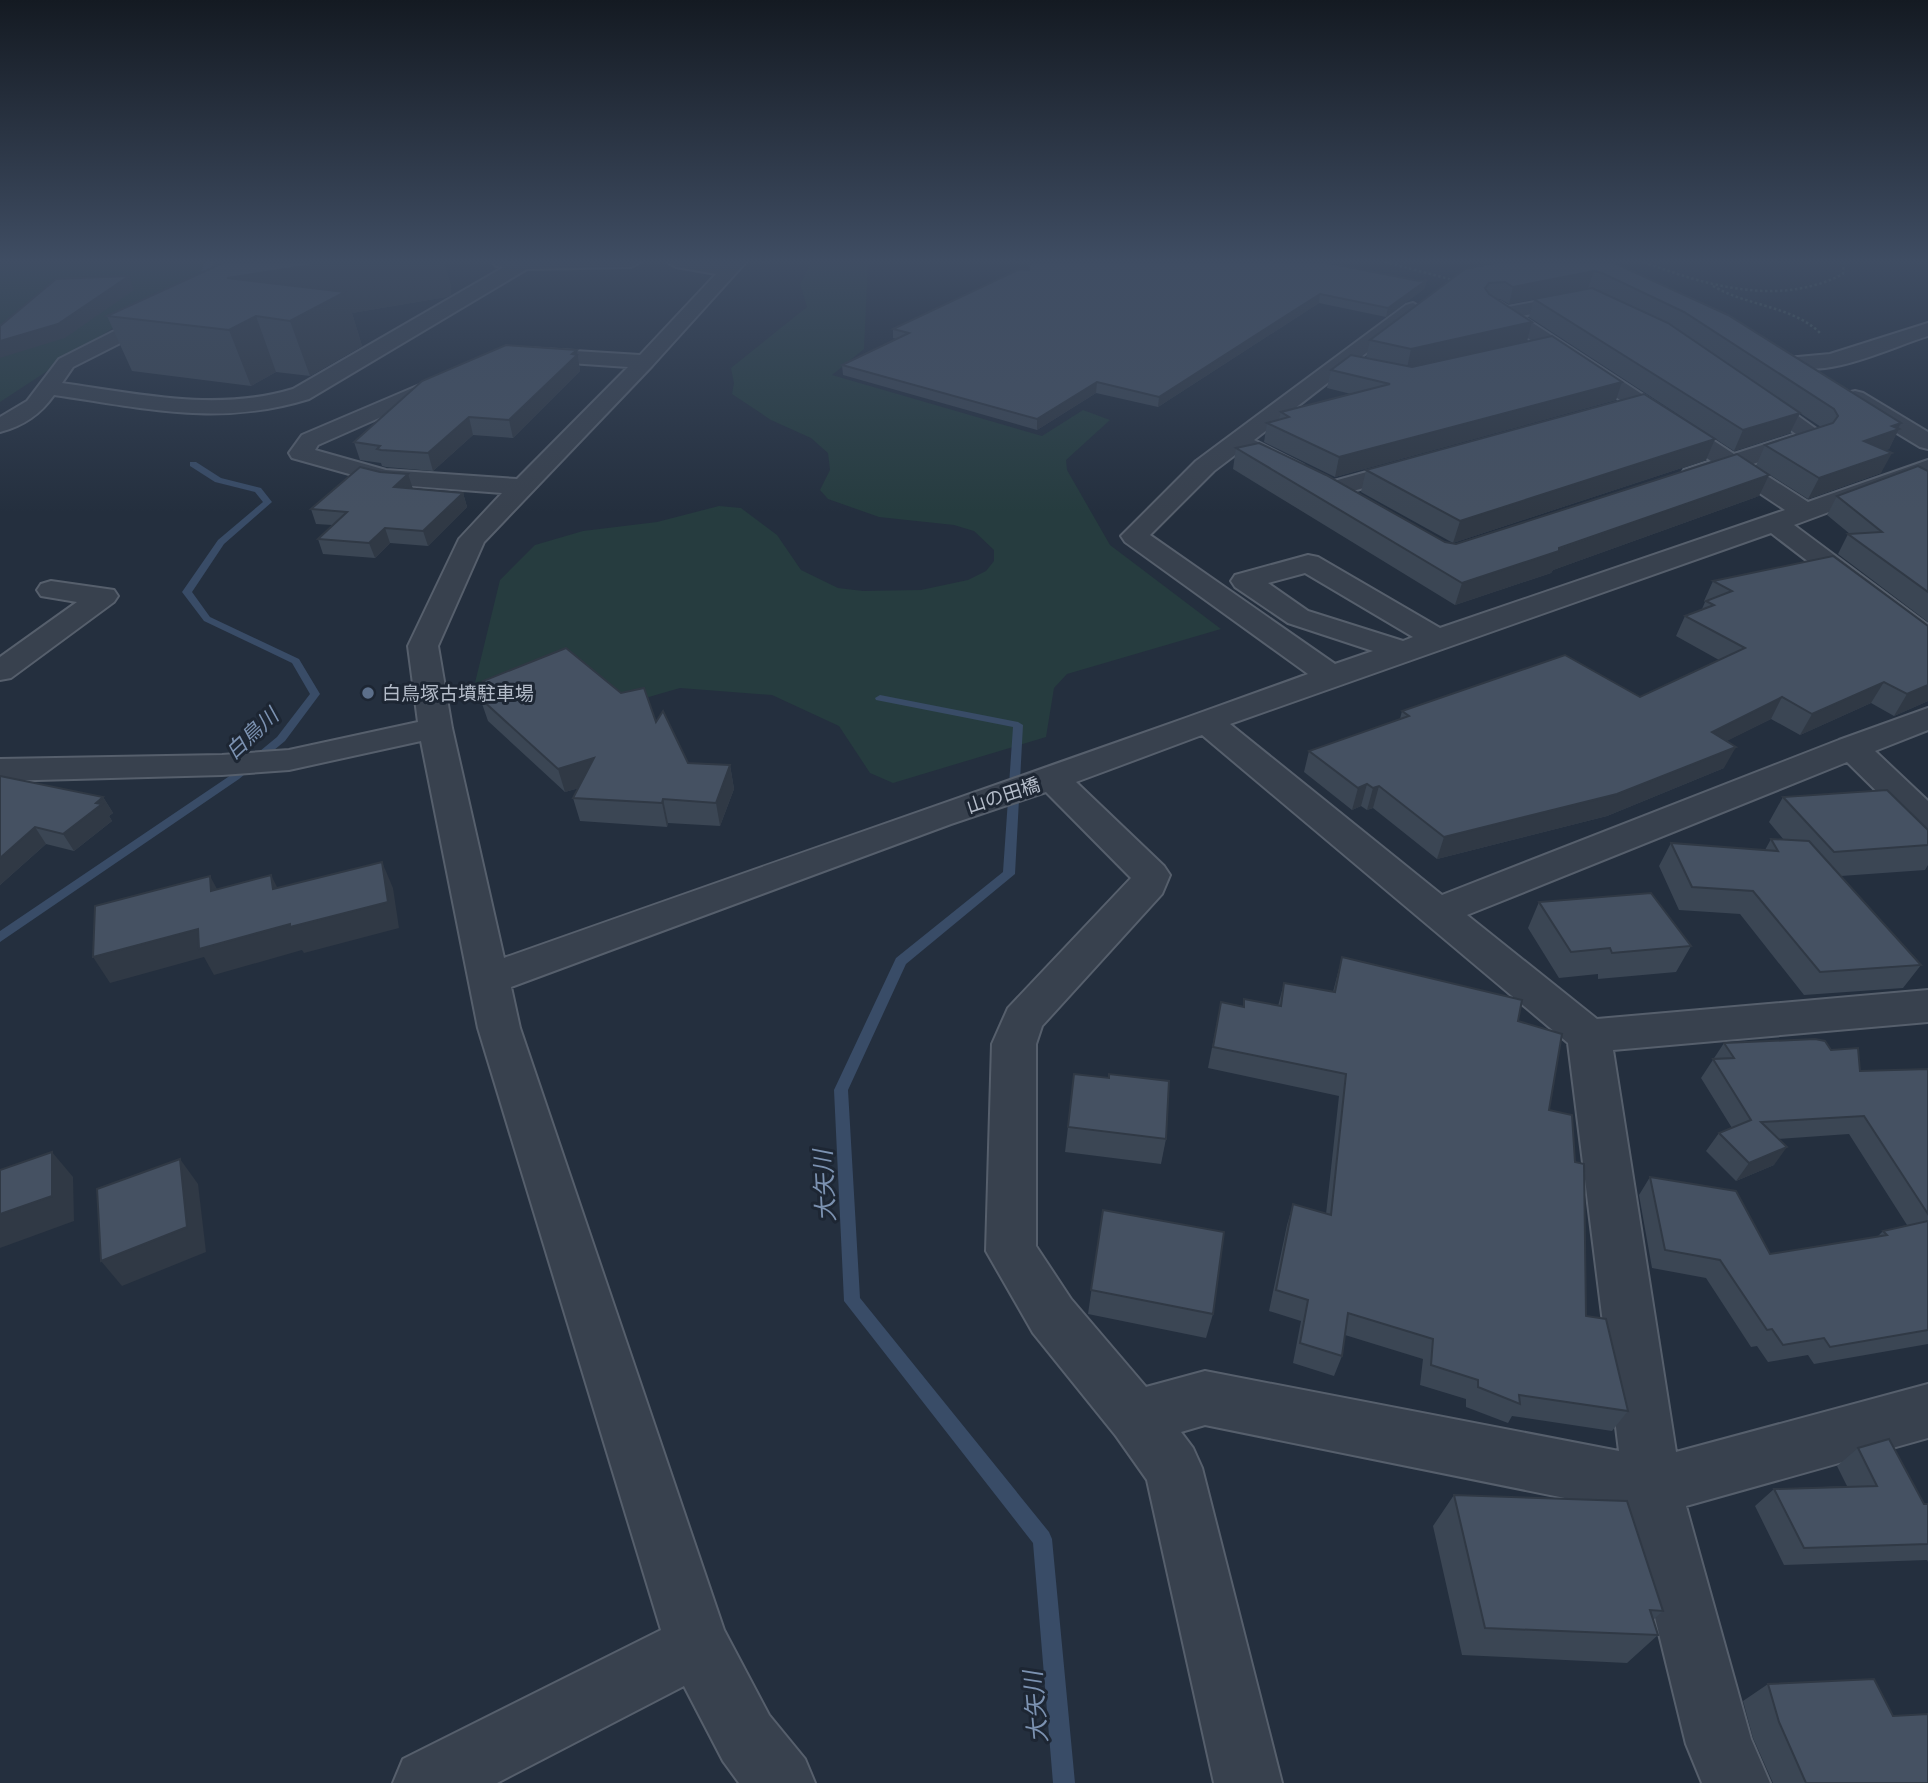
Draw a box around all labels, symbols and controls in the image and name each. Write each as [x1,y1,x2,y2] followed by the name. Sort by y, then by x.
[382,681,534,707] place label: 白鳥塚古墳駐車場
[360,685,376,701] marker: 白鳥塚古墳駐車場
[219,701,286,766] water label: 白鳥川
[963,772,1043,820] street label: 山の田橋
[807,1146,843,1223] water label: 大矢川
[1017,1667,1055,1744] water label: 大矢川

